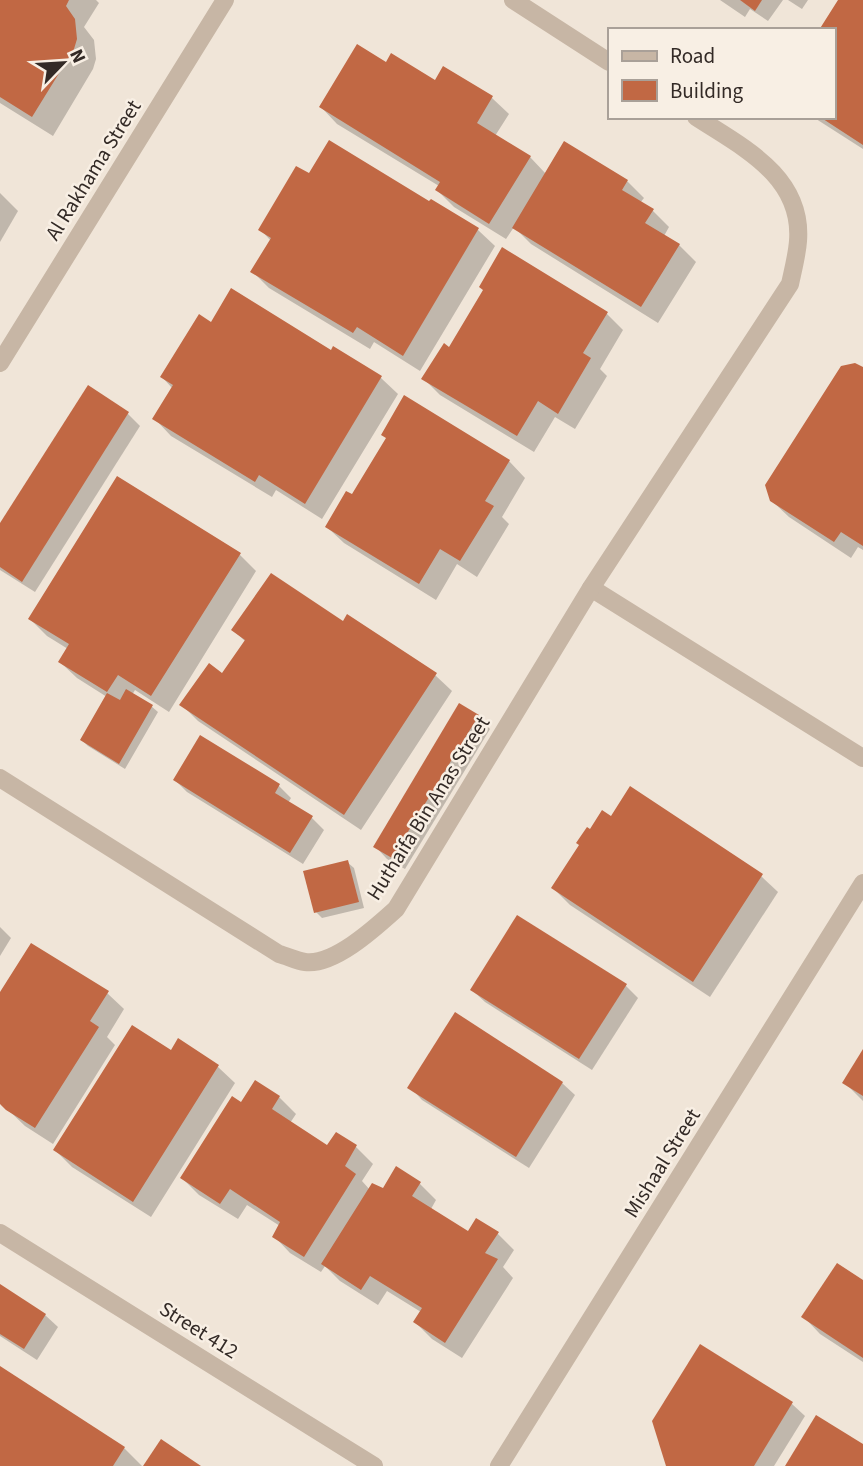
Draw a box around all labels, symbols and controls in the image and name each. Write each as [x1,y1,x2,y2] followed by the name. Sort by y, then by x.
[28,28,98,98] north arrow
[608,28,835,119] legend
[670,41,715,71] text: Road
[62,45,92,68] text: N
[670,76,744,106] text: Building
[38,94,148,246] street label: Al Rakhama Street
[359,710,497,906] street label: Huthaifa Bin Anas Street
[616,1102,708,1224] street label: Mishaal Street
[154,1294,244,1366] street label: Street 412

